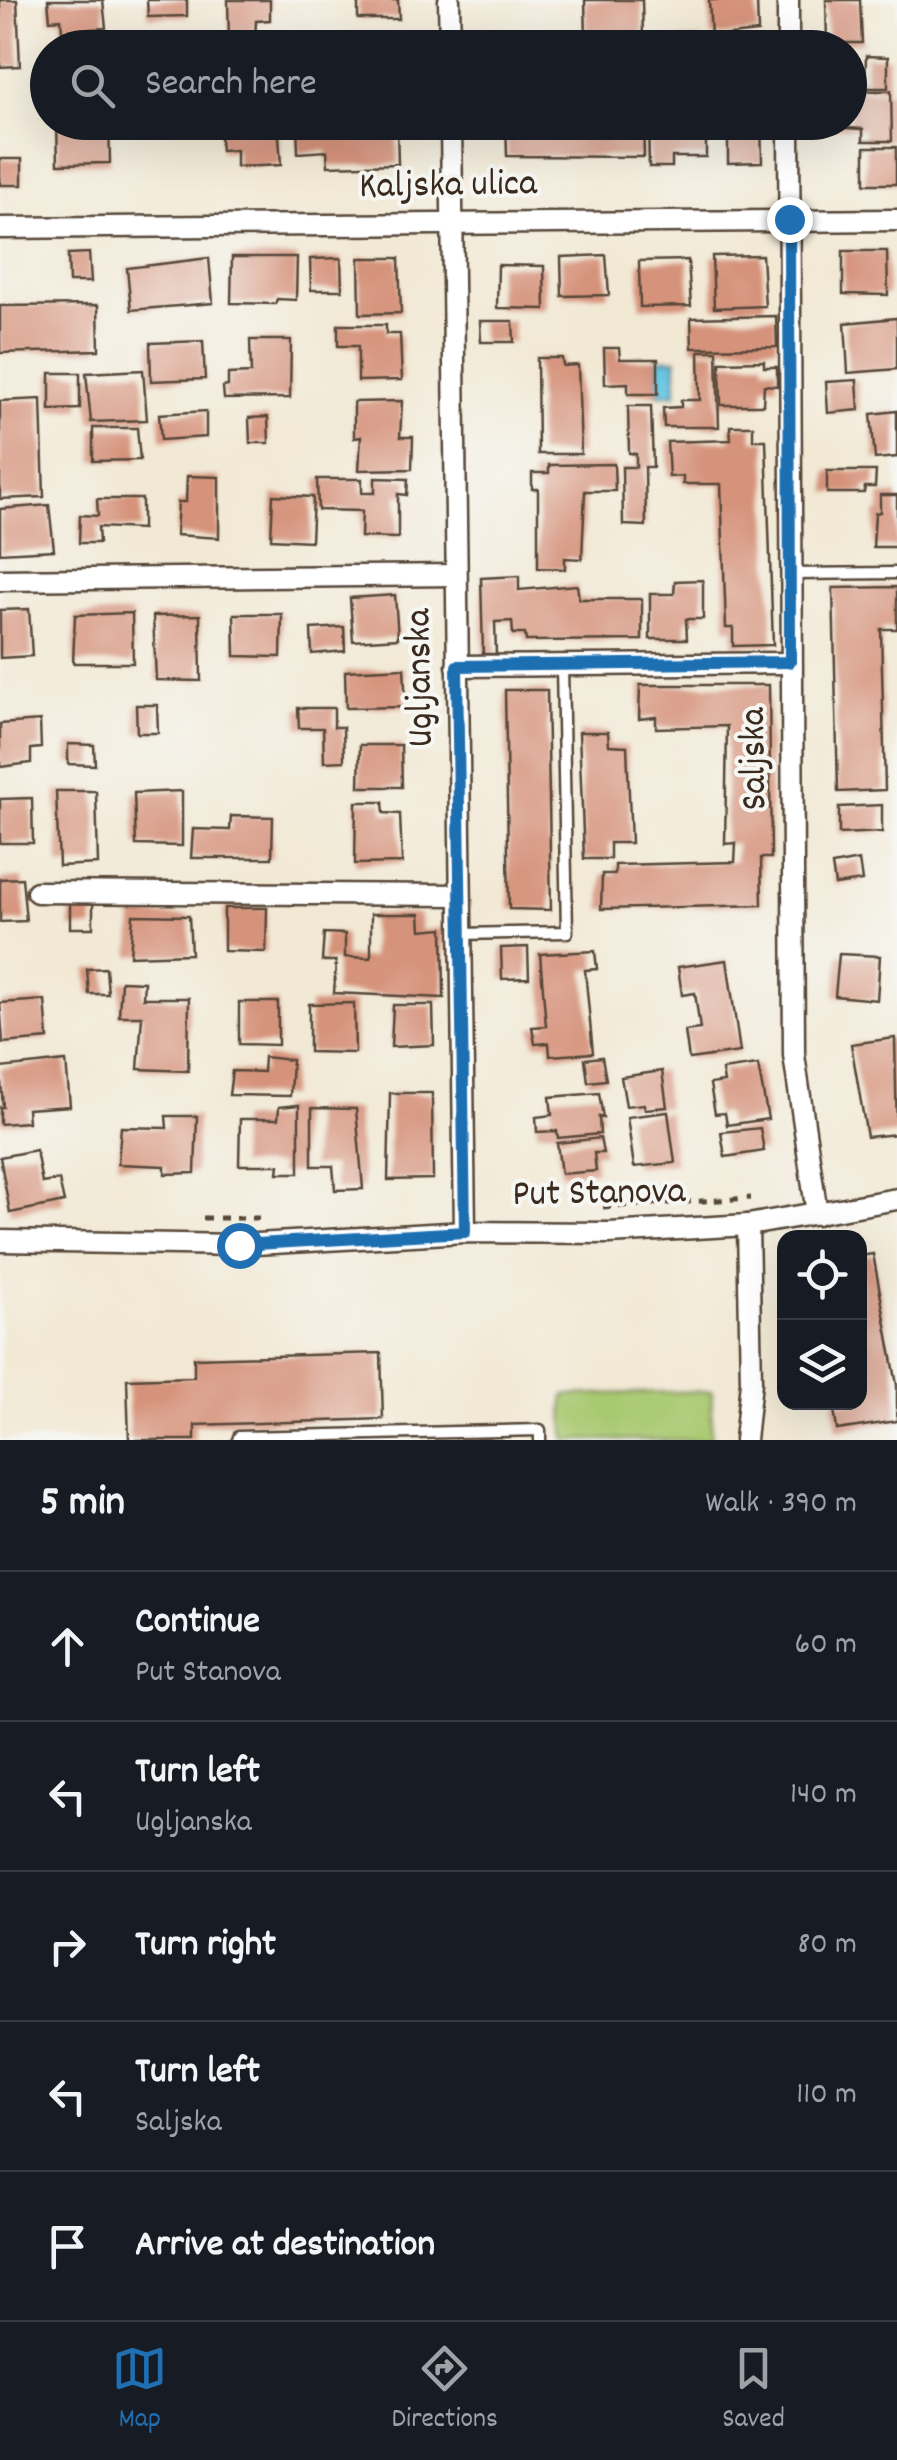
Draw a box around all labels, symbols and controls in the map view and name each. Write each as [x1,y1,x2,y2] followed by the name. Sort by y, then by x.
[30,30,867,140] search box
[65,58,120,113] icon: search
[145,58,317,113] text: Search here
[359,158,539,216] street label: Kaljska ulica
[767,197,813,243] route end
[393,607,451,748] street label: Ugljanska
[728,706,784,811] street label: Saljska
[512,1166,687,1224] street label: Put Stanova
[217,1223,263,1269] route start
[777,1230,867,1410] map controls
[777,1230,867,1320] button: locate
[777,1320,867,1410] button: layers
[40,1475,125,1535] text: 5 min
[705,1482,857,1528] text: Walk · 390 m
[135,1596,260,1651] text: Continue
[40,1619,95,1674] icon: ahead
[795,1623,857,1669] text: 60 m
[135,1651,281,1697] text: Put Stanova
[135,1746,260,1801] text: Turn left
[40,1769,95,1824] icon: left
[790,1773,857,1819] text: 140 m
[135,1801,252,1847] text: Ugljanska
[40,1919,95,1974] icon: right
[135,1919,276,1974] text: Turn right
[797,1923,857,1969] text: 80 m
[135,2046,260,2101] text: Turn left
[40,2069,95,2124] icon: left
[796,2073,857,2119] text: 110 m
[135,2101,222,2147] text: Saljska
[40,2219,95,2274] icon: arrive
[135,2219,435,2274] text: Arrive at destination
[112,2341,167,2441] tab: Map
[392,2341,498,2441] tab: Directions
[722,2341,785,2441] tab: Saved

